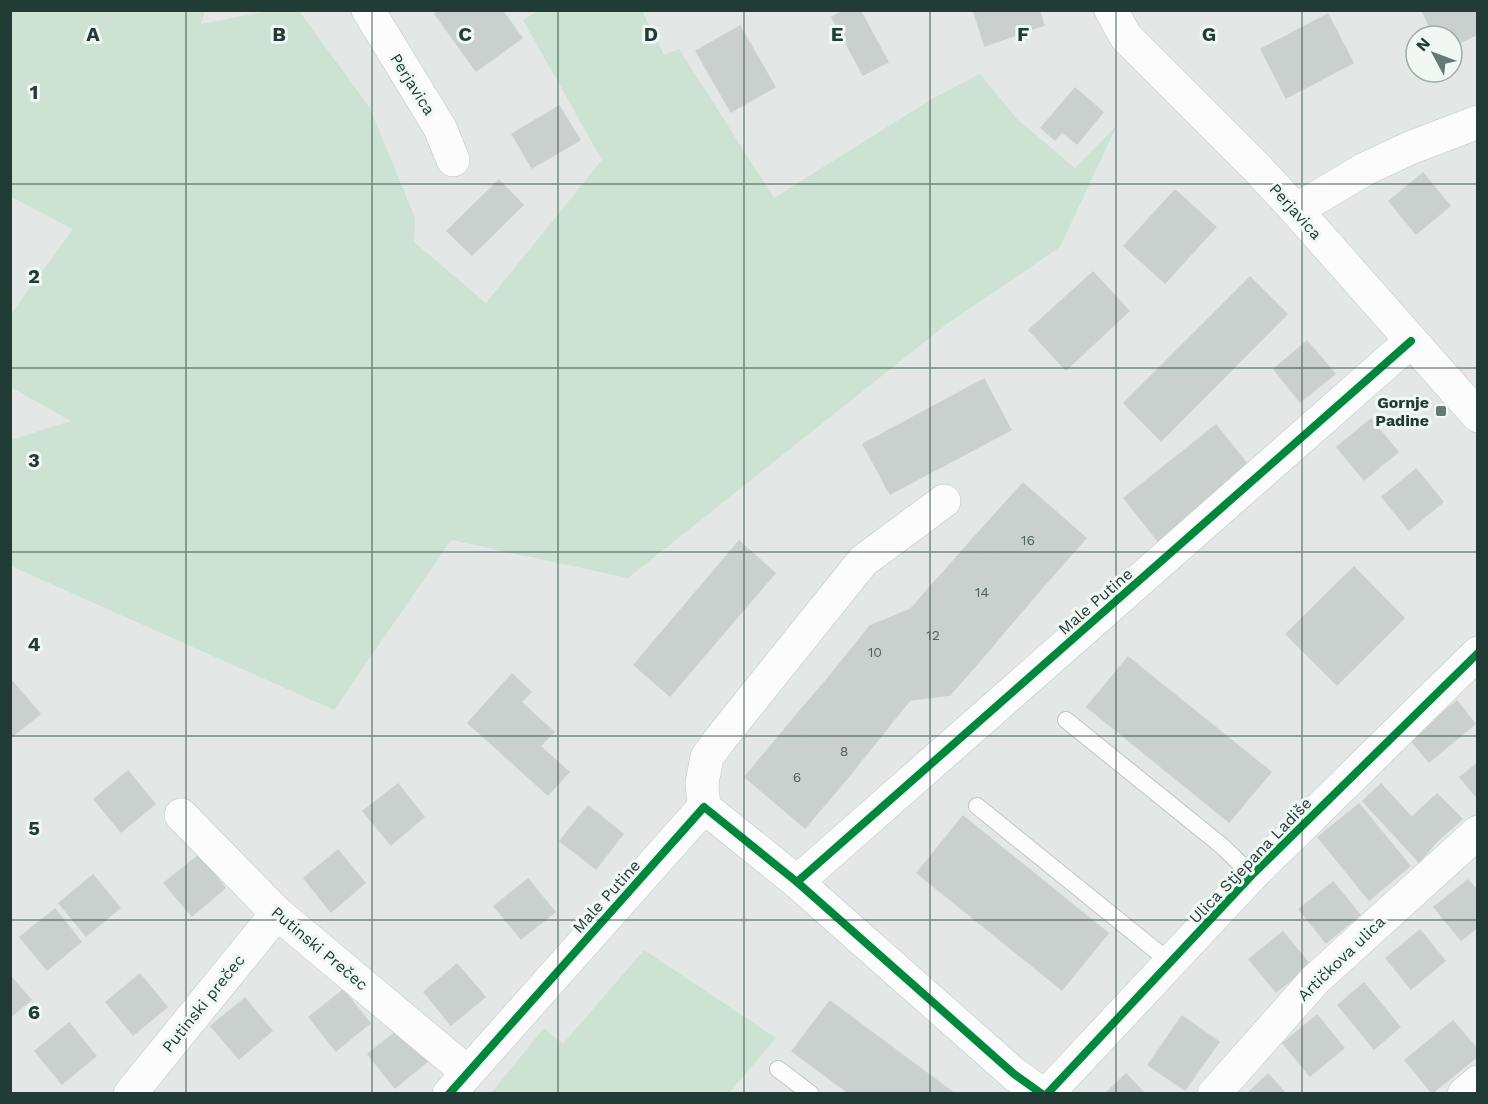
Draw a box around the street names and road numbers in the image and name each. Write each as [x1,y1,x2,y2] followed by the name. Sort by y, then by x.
[386,50,439,119] street label: Perjavica
[1265,179,1326,243] street label: Perjavica
[1054,564,1136,639] street label: Male Putine
[1185,793,1315,927] street label: Ulica Stjepana Ladiše
[569,856,644,937] street label: Male Putine
[268,902,372,994] street label: Putinski Prečec
[1294,912,1389,1005] street label: Artičkova ulica
[158,951,249,1056] street label: Putinski prečec

